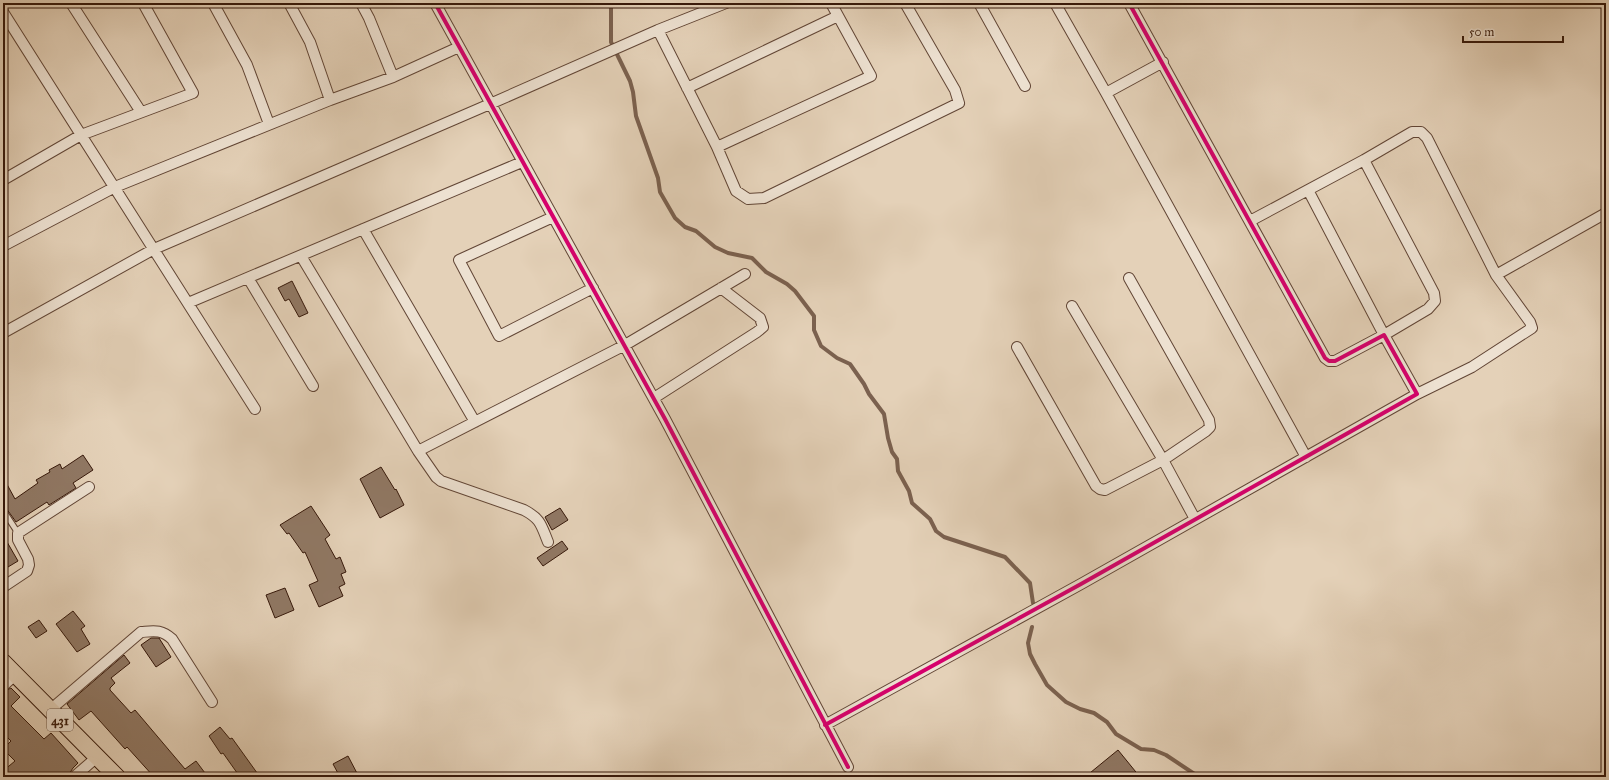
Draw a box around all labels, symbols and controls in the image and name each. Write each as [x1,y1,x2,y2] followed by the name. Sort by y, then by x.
[1463,18,1563,44] scale bar
[1469,25,1494,39] text: 50 m
[47,709,73,731] road number: 431

